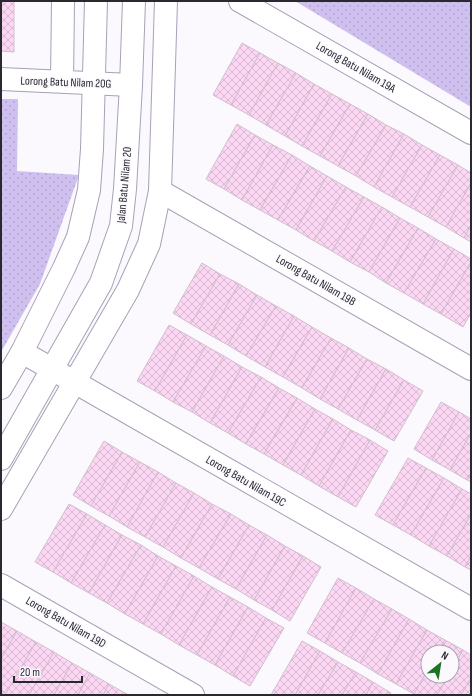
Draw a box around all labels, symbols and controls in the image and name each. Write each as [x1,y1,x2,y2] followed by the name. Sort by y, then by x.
[313,39,399,97] street label: Lorong Batu Nilam 19A
[20,73,112,92] street label: Lorong Batu Nilam 20G
[114,146,135,225] street label: Jalan Batu Nilam 20
[273,252,358,309] street label: Lorong Batu Nilam 19B
[203,452,289,511] street label: Lorong Batu Nilam 19C
[23,593,109,652] street label: Lorong Batu Nilam 19D
[420,644,460,684] north arrow
[439,649,451,663] text: N
[14,658,82,684] scale bar
[20,665,40,680] text: 20 m

